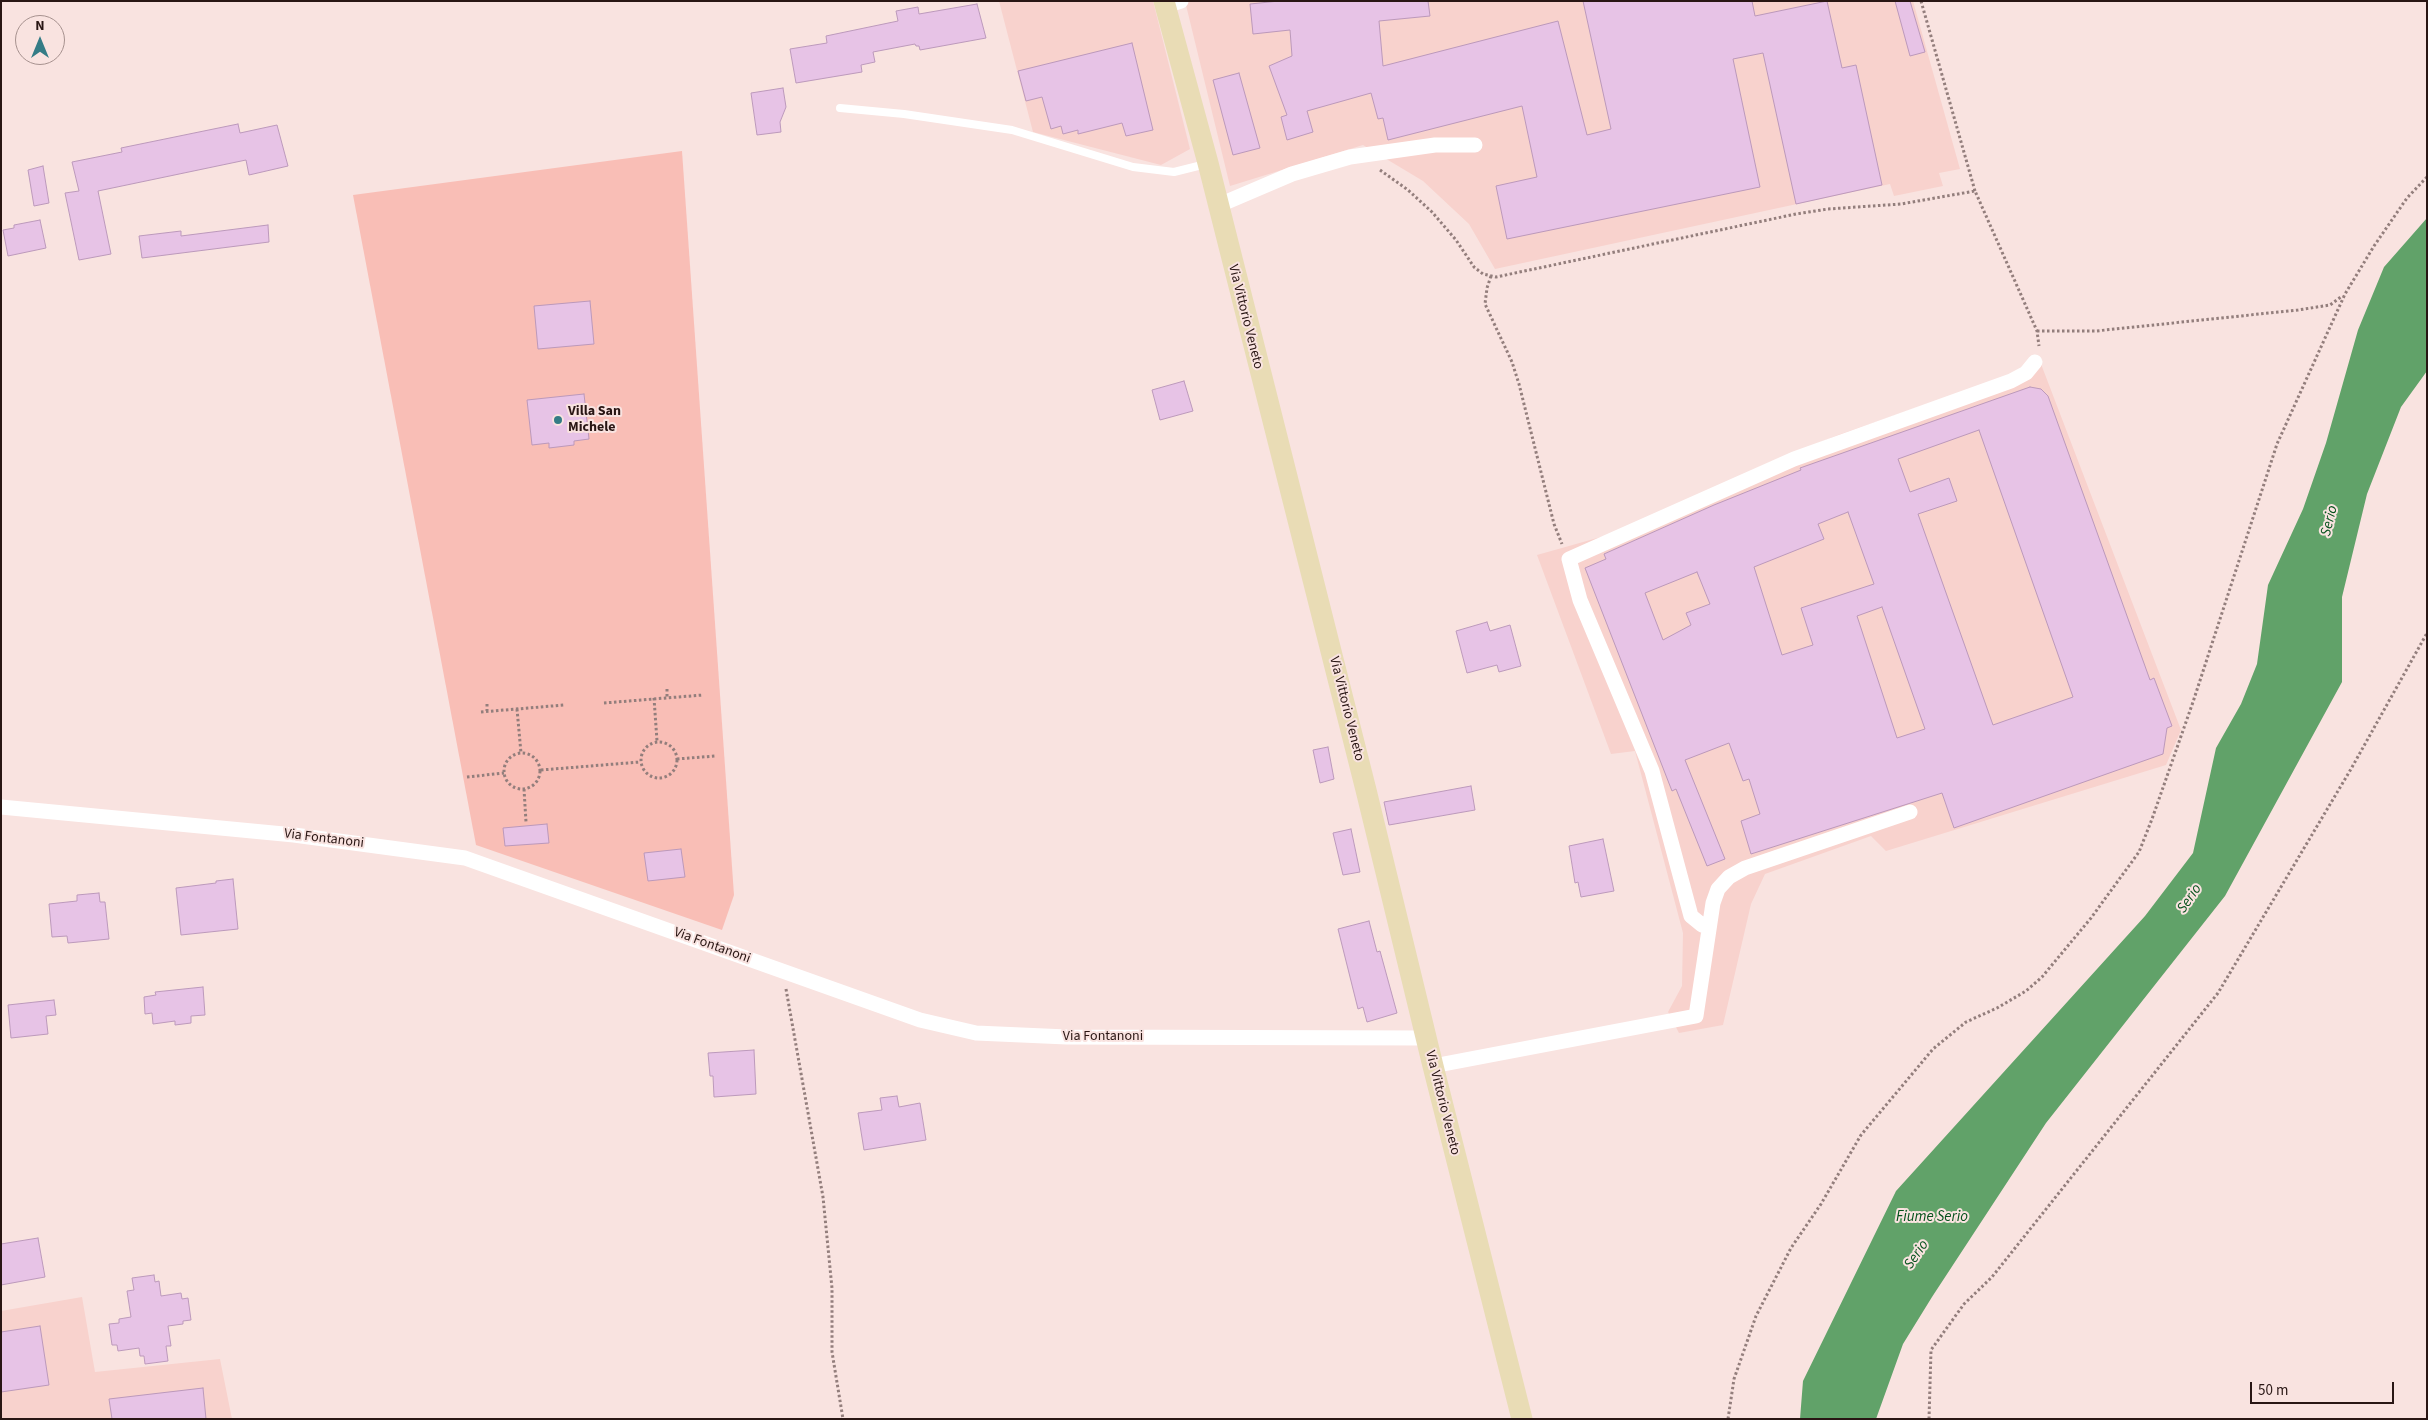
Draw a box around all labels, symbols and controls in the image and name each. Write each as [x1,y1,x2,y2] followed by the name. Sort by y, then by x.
[15,15,65,65] north arrow
[35,16,45,36] text: N
[1224,263,1266,371] street label: Via Vittorio Veneto
[568,404,621,437] place label: Villa San Michele
[552,414,564,426] marker: Villa San Michele
[2317,504,2343,538] water label: Serio
[1325,655,1367,763] street label: Via Vittorio Veneto
[283,826,365,852] street label: Via Fontanoni
[2174,881,2206,917] water label: Serio
[671,924,753,968] street label: Via Fontanoni
[1063,1029,1143,1045] street label: Via Fontanoni
[1421,1049,1463,1157] street label: Via Vittorio Veneto
[1896,1209,1968,1227] water label: Fiume Serio
[1901,1237,1933,1273] water label: Serio
[2253,1372,2397,1404] scale bar
[2258,1380,2288,1401] text: 50 m

